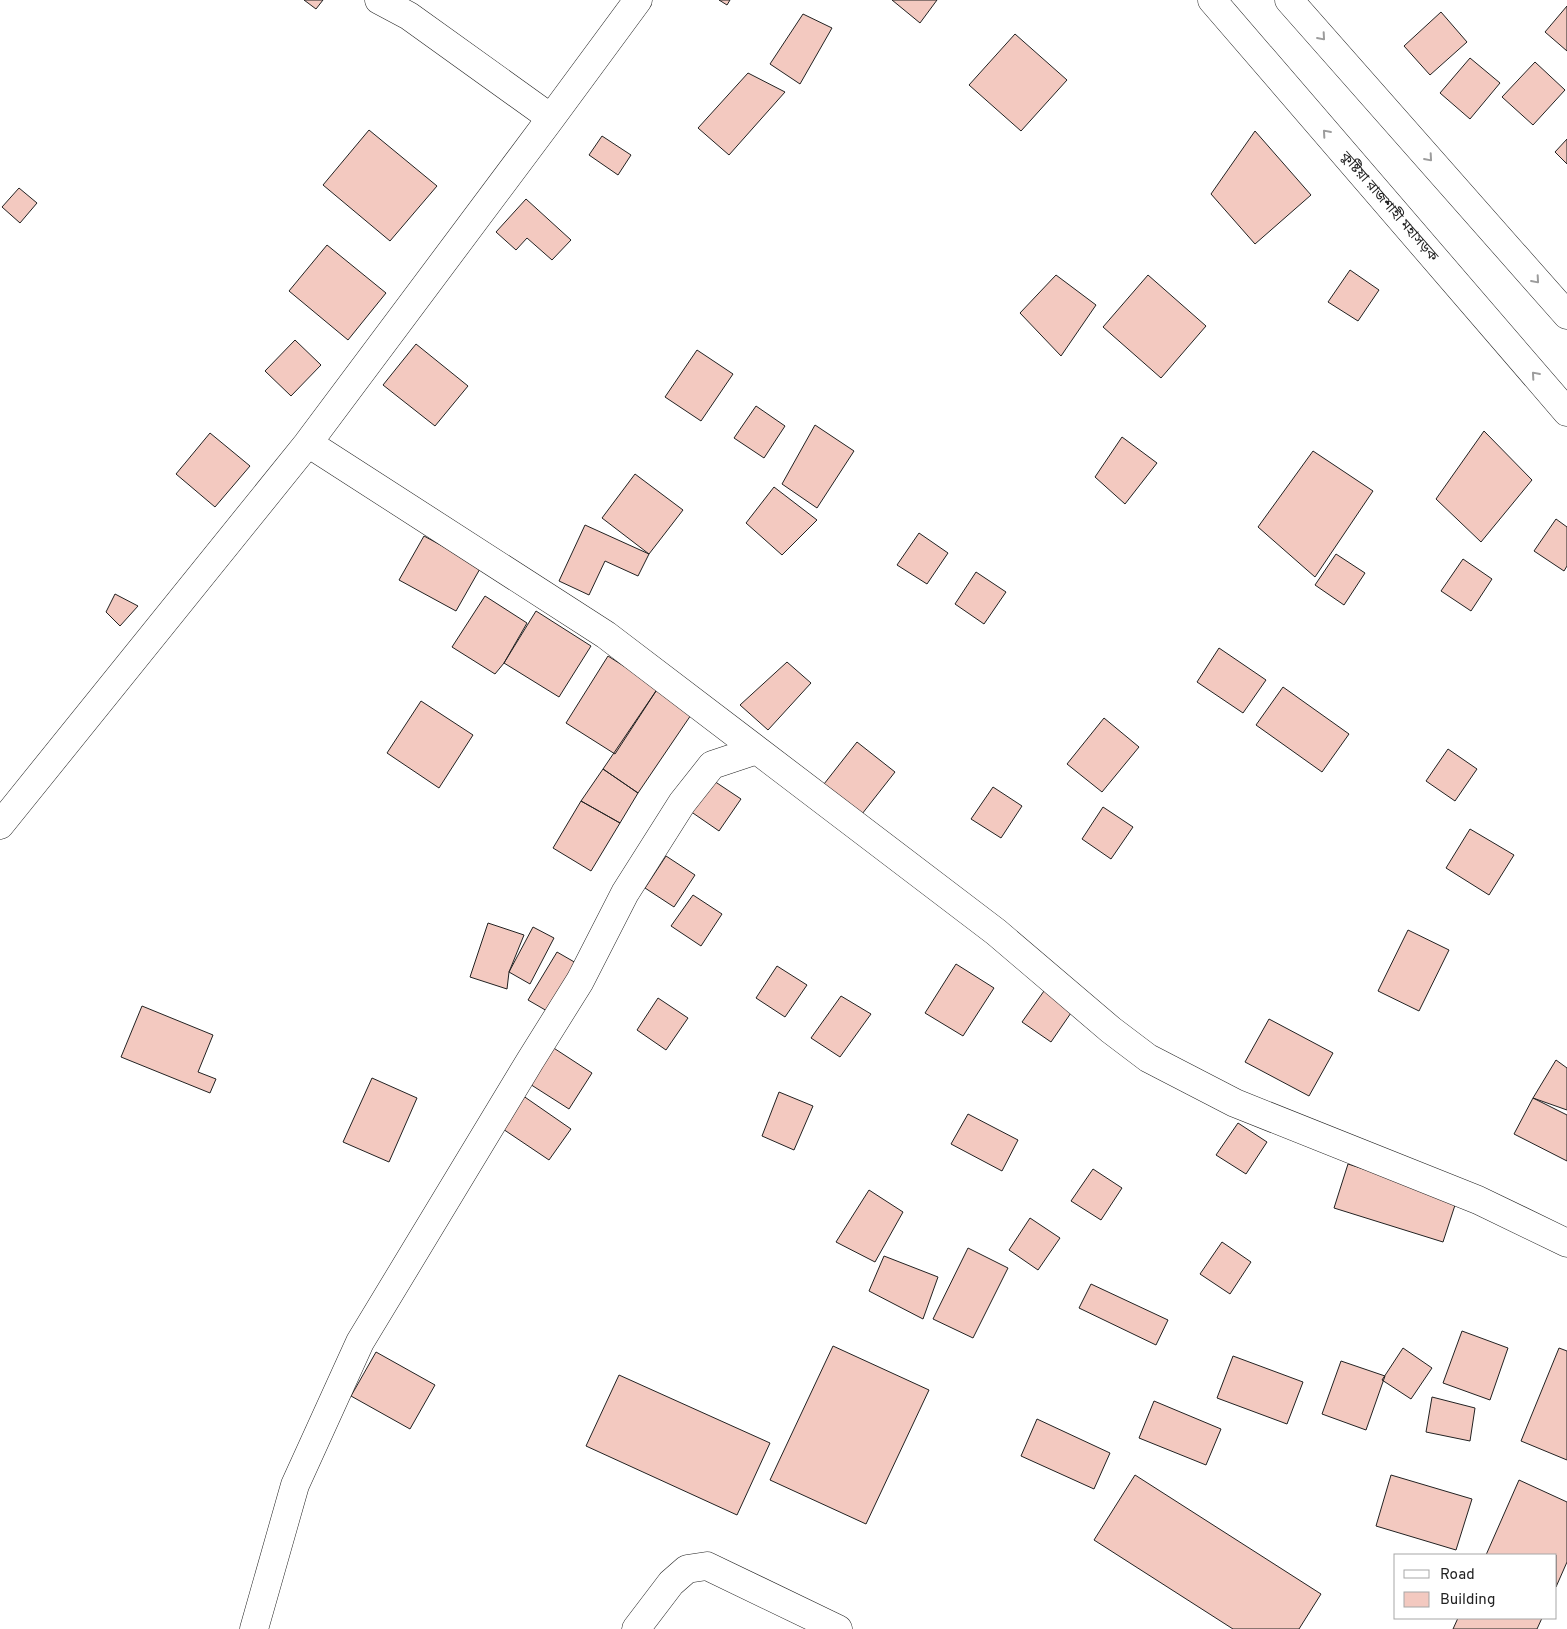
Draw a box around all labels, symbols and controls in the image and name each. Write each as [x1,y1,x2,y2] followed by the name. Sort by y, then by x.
[1316,31,1325,40] one-way arrow
[1323,129,1332,138] one-way arrow
[1336,147,1442,266] street label: কুষ্টিয়া রাজশাহী মহাসড়ক
[1423,153,1432,162] one-way arrow
[1531,275,1540,284] one-way arrow
[1532,372,1541,381] one-way arrow
[1394,1554,1557,1619] legend
[1440,1566,1475,1585] text: Road
[1440,1591,1495,1610] text: Building

